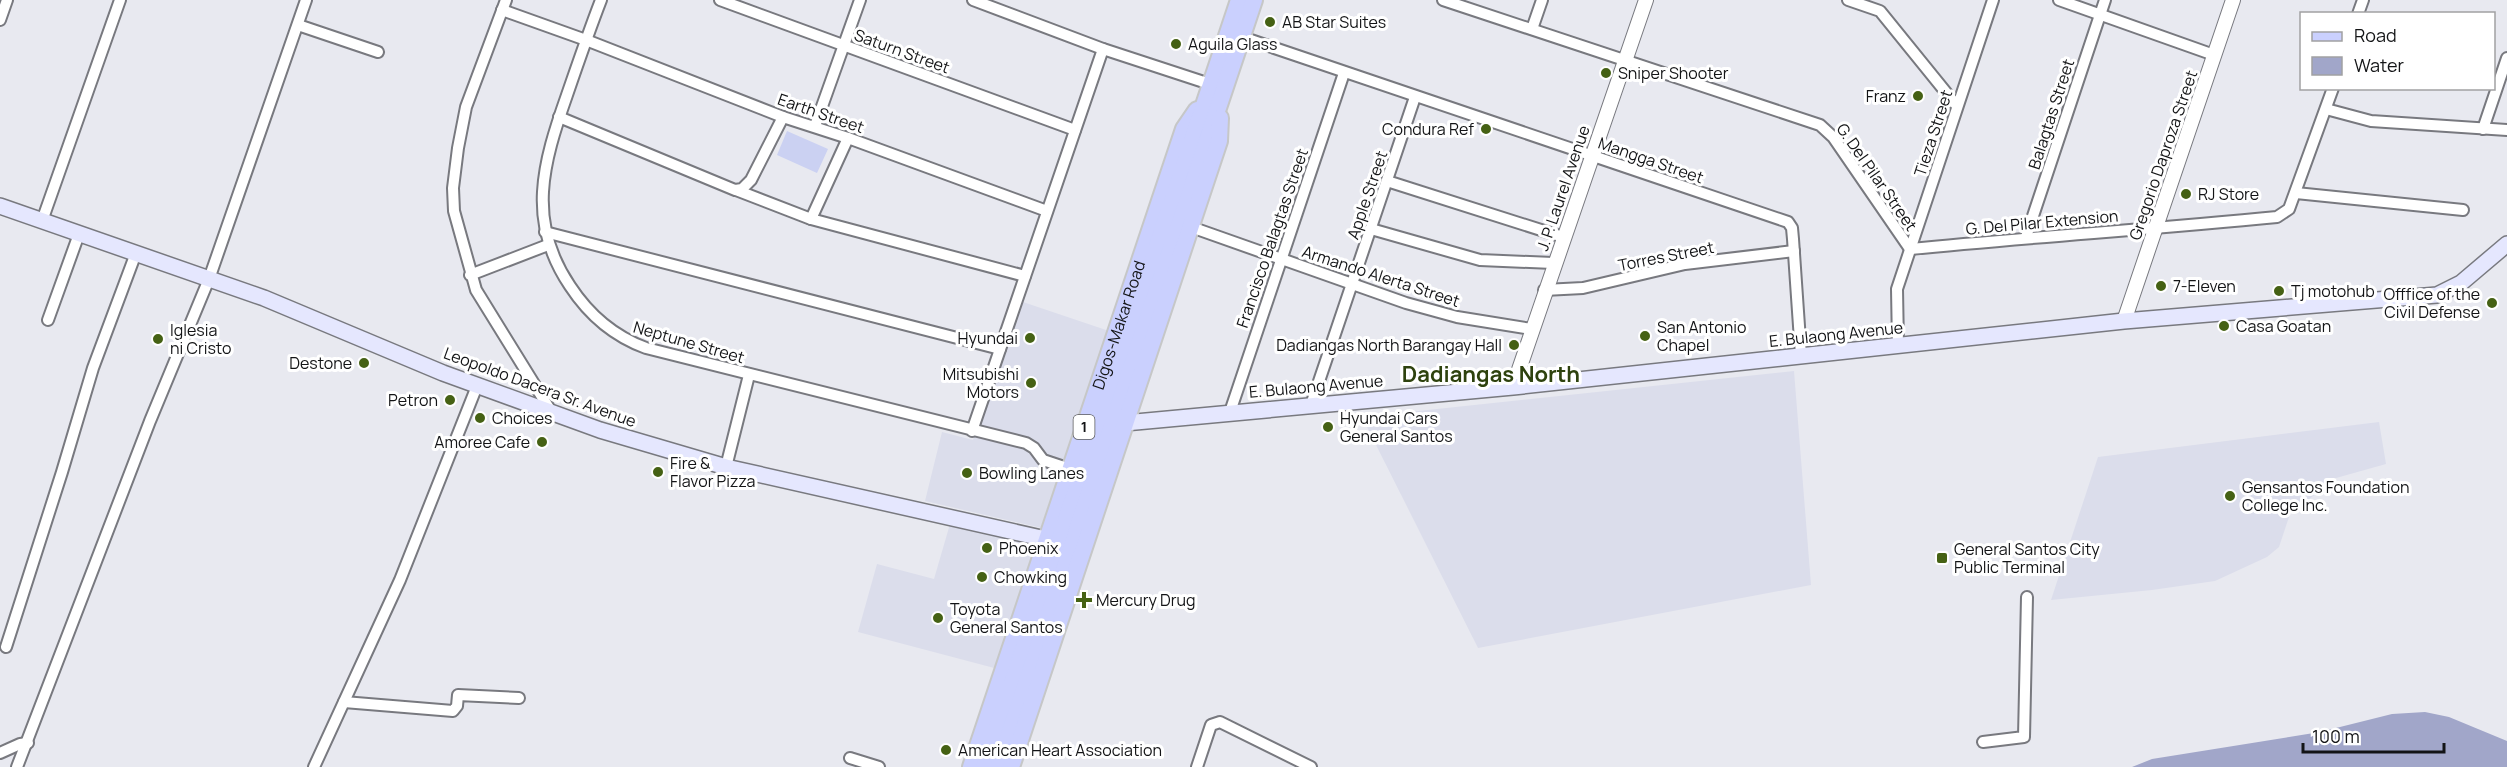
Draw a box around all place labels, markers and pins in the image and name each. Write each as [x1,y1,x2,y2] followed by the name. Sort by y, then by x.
[1282,11,1386,33] place label: AB Star Suites
[1263,15,1277,29] marker: AB Star Suites
[1188,33,1277,55] place label: Aguila Glass
[1169,37,1183,51] marker: Aguila Glass
[1618,62,1729,84] place label: Sniper Shooter
[1599,66,1613,80] marker: Sniper Shooter
[1866,85,1906,107] place label: Franz
[1911,89,1925,103] marker: Franz
[1382,118,1474,140] place label: Condura Ref
[1479,122,1493,136] marker: Condura Ref
[2198,183,2259,205] place label: RJ Store
[2179,187,2193,201] marker: RJ Store
[2173,275,2236,297] place label: 7-Eleven
[2154,279,2168,293] marker: 7-Eleven
[2291,280,2375,302] place label: Tj motohub
[2383,283,2480,323] place label: Offfice of the Civil Defense
[2272,284,2286,298] marker: Tj motohub
[2485,296,2499,310] marker: Offfice of the Civil Defense
[2236,315,2331,337] place label: Casa Goatan
[1657,316,1746,356] place label: San Antonio Chapel
[170,319,231,359] place label: Iglesia ni Cristo
[2217,319,2231,333] marker: Casa Goatan
[958,327,1018,349] place label: Hyundai
[1638,329,1652,343] marker: San Antonio Chapel
[1023,331,1037,345] marker: Hyundai
[151,332,165,346] marker: Iglesia ni Cristo
[1276,334,1502,356] place label: Dadiangas North Barangay Hall
[1507,338,1521,352] marker: Dadiangas North Barangay Hall
[289,352,352,374] place label: Destone
[357,356,371,370] marker: Destone
[943,363,1019,403] place label: Mitsubishi Motors
[1024,376,1038,390] marker: Mitsubishi Motors
[388,389,438,411] place label: Petron
[443,393,457,407] marker: Petron
[492,407,553,429] place label: Choices
[1340,407,1453,447] place label: Hyundai Cars General Santos
[473,411,487,425] marker: Choices
[1321,420,1335,434] marker: Hyundai Cars General Santos
[434,431,530,453] place label: Amoree Cafe
[535,435,549,449] marker: Amoree Cafe
[670,452,755,492] place label: Fire & Flavor Pizza
[979,462,1084,484] place label: Bowling Lanes
[651,465,665,479] marker: Fire & Flavor Pizza
[960,466,974,480] marker: Bowling Lanes
[2242,476,2409,516] place label: Gensantos Foundation College Inc.
[2223,489,2237,503] marker: Gensantos Foundation College Inc.
[999,537,1059,559] place label: Phoenix
[1954,538,2100,578] place label: General Santos City Public Terminal
[980,541,994,555] marker: Phoenix
[1935,551,1949,565] marker: General Santos City Public Terminal
[994,566,1067,588] place label: Chowking
[975,570,989,584] marker: Chowking
[1096,589,1196,611] place label: Mercury Drug
[1077,593,1091,607] marker: Mercury Drug
[950,598,1063,638] place label: Toyota General Santos
[931,611,945,625] marker: Toyota General Santos
[958,739,1162,761] place label: American Heart Association
[939,743,953,757] marker: American Heart Association

